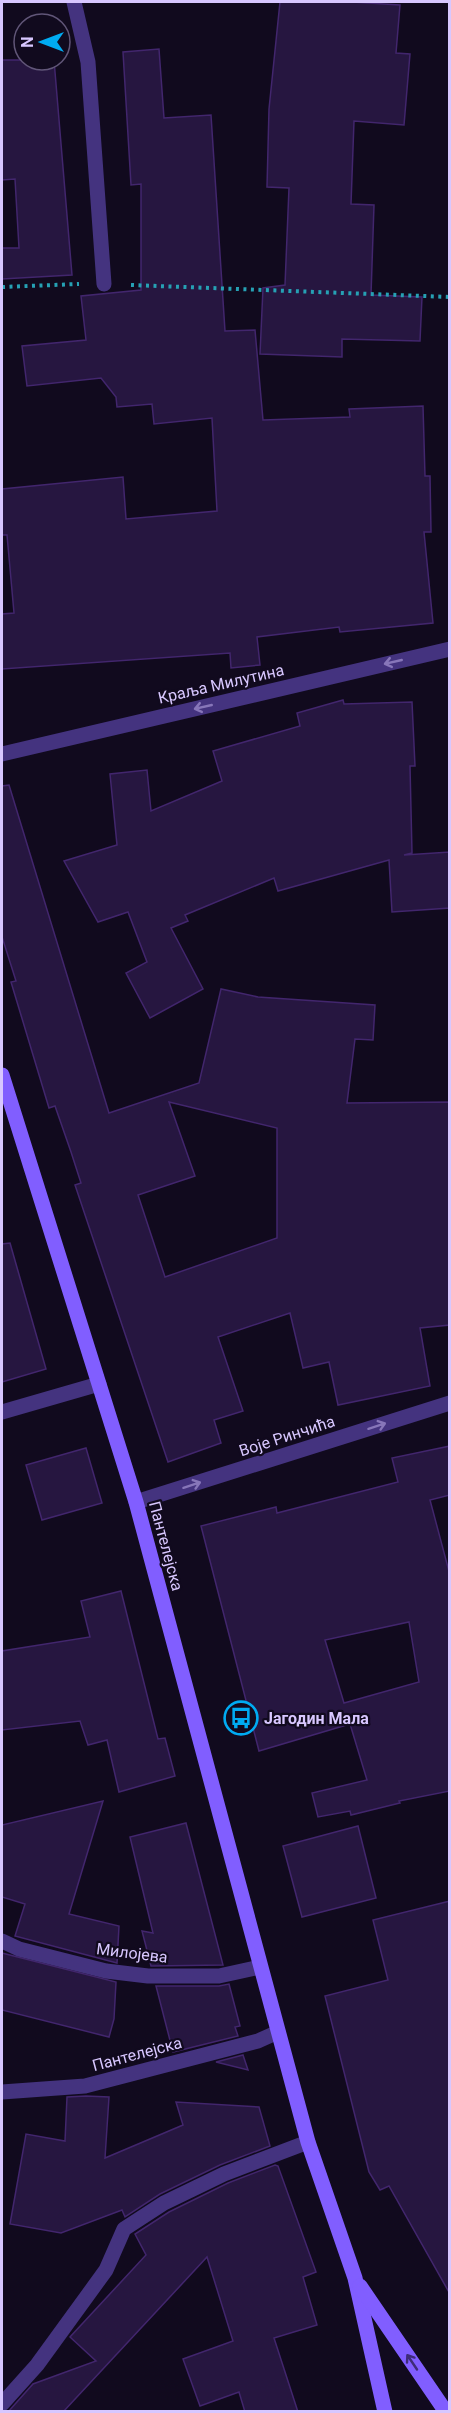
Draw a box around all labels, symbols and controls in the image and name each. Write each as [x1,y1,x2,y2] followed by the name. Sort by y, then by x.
[12,12,72,72] north arrow
[18,36,37,48] text: N
[383,657,402,669] one-way arrow
[156,660,286,708] street label: Краља Милутина
[193,701,212,713] one-way arrow
[237,1412,337,1460] street label: Воје Ринчића
[367,1420,386,1431] one-way arrow
[182,1479,201,1490] one-way arrow
[145,1499,187,1593] street label: Пантелејска
[223,1700,259,1736] bus stop icon: Јагодин Мала
[264,1709,369,1728] place label: Јагодин Мала
[95,1939,169,1967] street label: Милојева
[90,2033,184,2075] street label: Пантелејска
[406,2354,418,2370] one-way arrow

